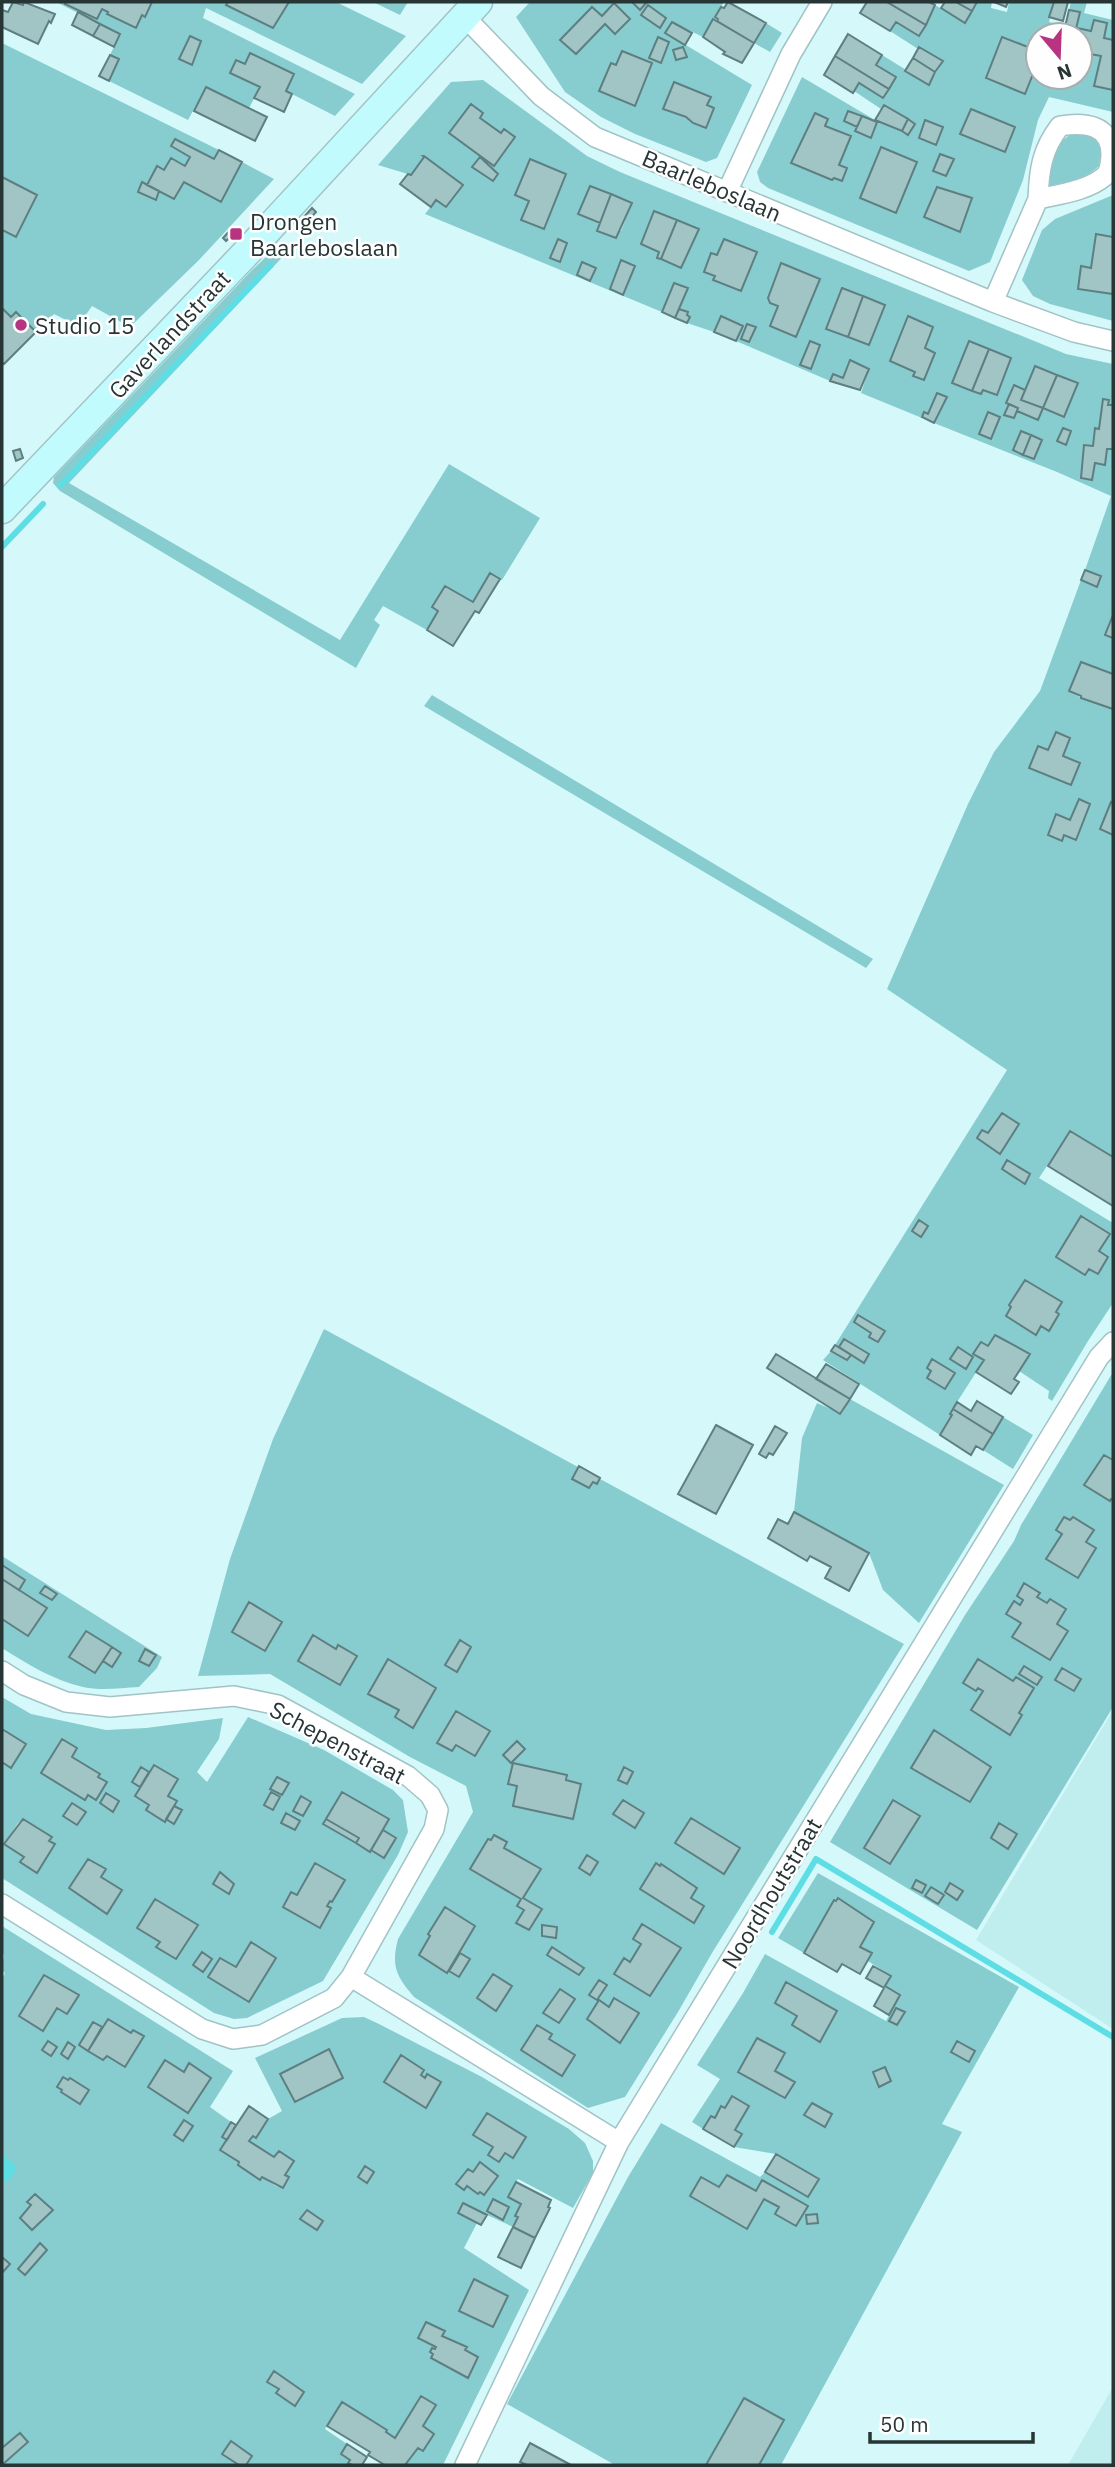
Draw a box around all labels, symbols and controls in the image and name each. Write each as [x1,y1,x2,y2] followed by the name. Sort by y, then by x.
[1024,21,1094,91] north arrow
[1054,58,1075,86] text: N
[638,142,786,228] street label: Baarleboslaan
[250,206,398,262] place label: Drongen Baarleboslaan
[228,226,244,242] marker: Drongen Baarleboslaan
[102,263,236,405] street label: Gaverlandstraat
[35,310,135,340] place label: Studio 15
[13,317,29,333] marker: Studio 15
[265,1694,411,1790] street label: Schepenstraat
[714,1812,828,1974] street label: Noordhoutstraat
[870,2400,1033,2444] scale bar
[880,2410,929,2438] text: 50 m

